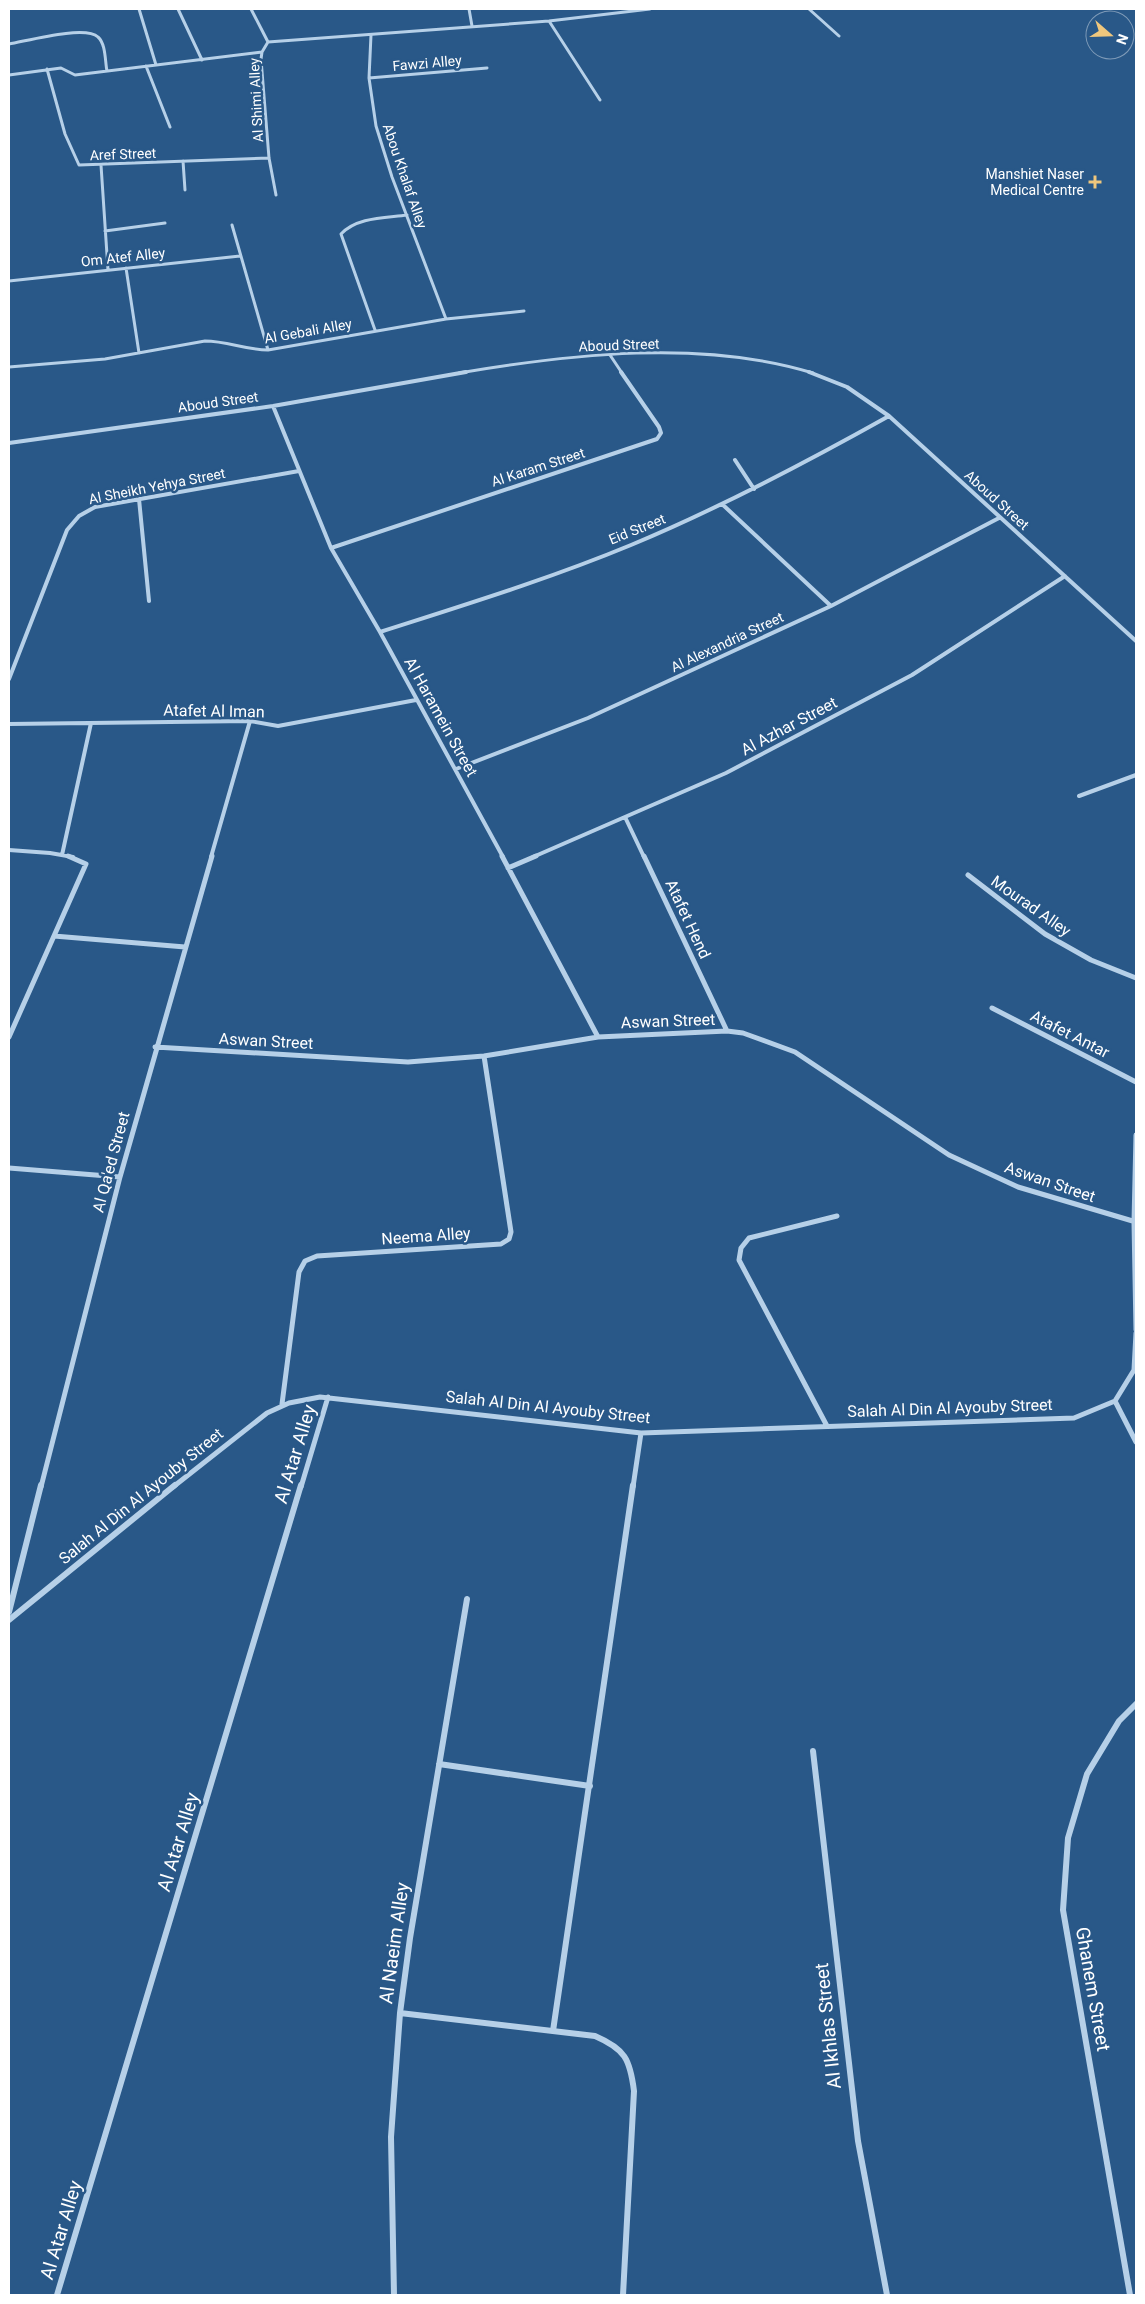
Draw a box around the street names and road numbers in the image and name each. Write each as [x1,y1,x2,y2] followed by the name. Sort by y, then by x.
[392,52,463,74] street label: Fawzi Alley
[246,57,266,143] street label: Al Shimi Alley
[380,122,431,231] street label: Abou Khalaf Alley
[90,145,157,163] street label: Aref Street
[80,245,166,269] street label: Om Atef Alley
[263,315,353,347] street label: Al Gebali Alley
[578,336,660,354] street label: Aboud Street
[177,388,260,416] street label: Aboud Street
[489,444,587,490] street label: Al Karam Street
[87,465,227,507] street label: Al Sheikh Yehya Street
[962,467,1033,533] street label: Aboud Street
[606,510,668,548] street label: Eid Street
[668,609,786,675] street label: Al Alexandria Street
[400,654,482,780] street label: Al Haramein Street
[738,693,840,759] street label: Al Azhar Street
[163,701,265,721] street label: Atafet Al Iman
[988,872,1075,941] street label: Mourad Alley
[661,876,715,962] street label: Atafet Hend
[1027,1006,1113,1062] street label: Atafet Antar
[620,1010,716,1032] street label: Aswan Street
[218,1029,314,1053] street label: Aswan Street
[88,1110,134,1214] street label: Al Qa'ed Street
[1002,1158,1098,1206] street label: Aswan Street
[381,1223,472,1249] street label: Neema Alley
[445,1387,651,1427] street label: Salah Al Din Al Ayouby Street
[847,1395,1053,1421] street label: Salah Al Din Al Ayouby Street
[269,1402,321,1506] street label: Al Atar Alley
[55,1424,227,1568] street label: Salah Al Din Al Ayouby Street
[152,1790,204,1894] street label: Al Atar Alley
[374,1881,414,2005] street label: Al Naeim Alley
[1071,1925,1115,2053] street label: Ghanem Street
[810,1962,846,2090] street label: Al Ikhlas Street
[35,2178,87,2282] street label: Al Atar Alley

